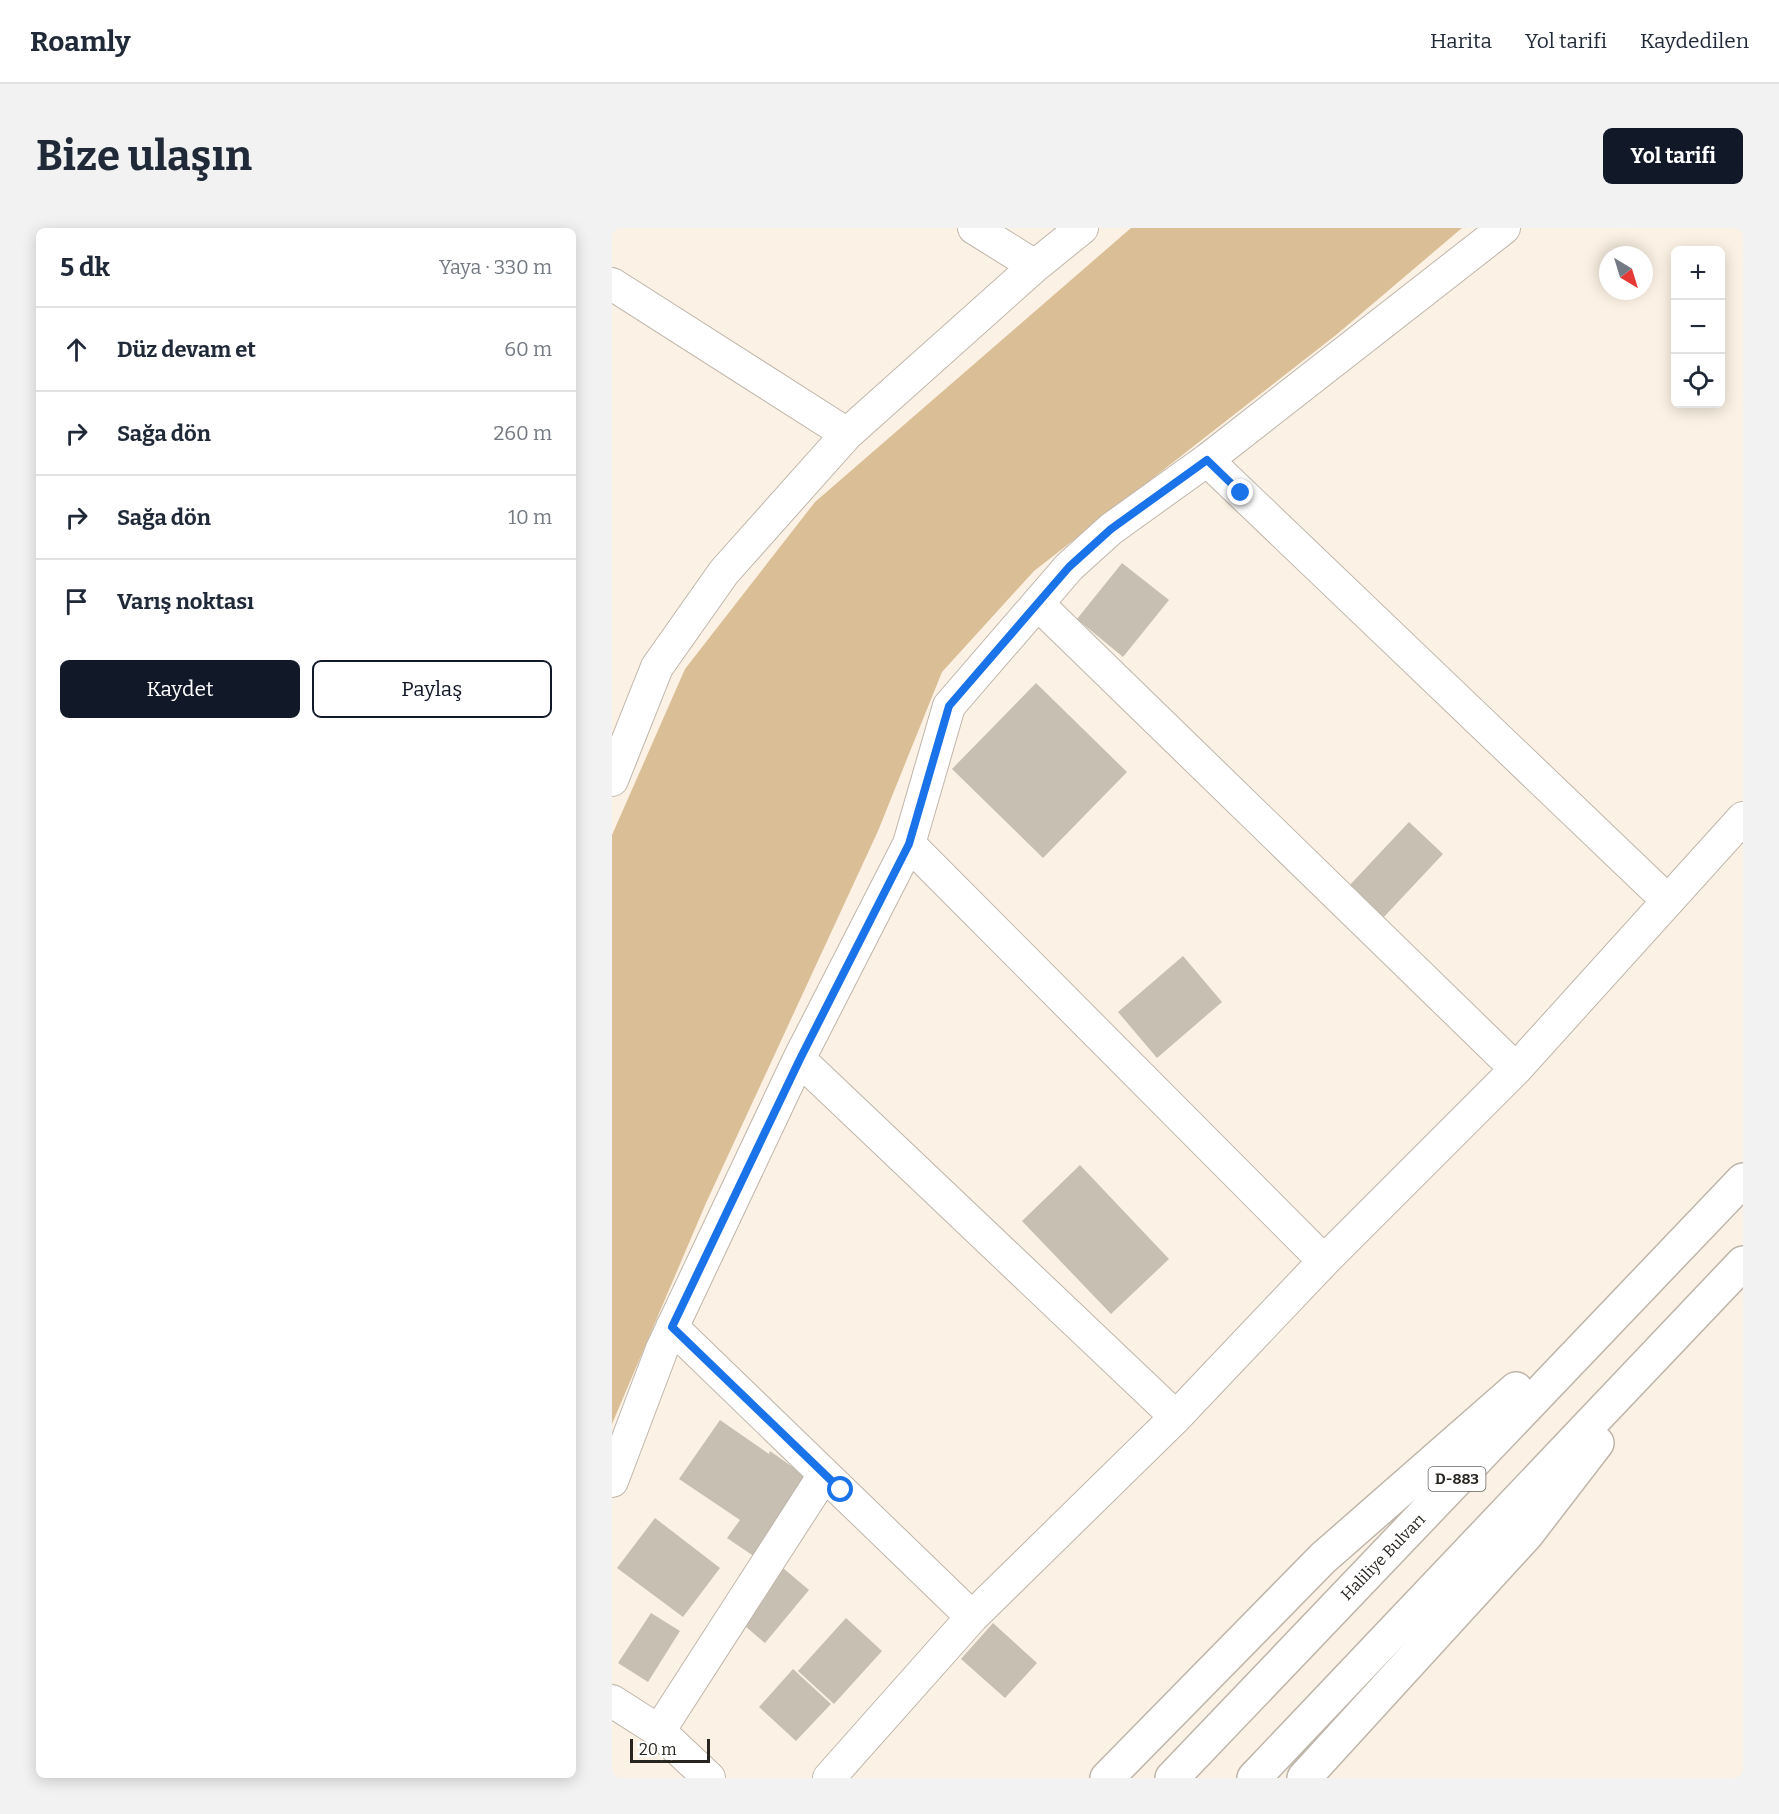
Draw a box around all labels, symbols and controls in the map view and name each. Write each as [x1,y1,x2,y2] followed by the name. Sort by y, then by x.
[30,25,131,58] text: Roamly
[1430,28,1492,54] text: Harita
[1525,28,1607,54] text: Yol tarifi
[1640,28,1749,54] text: Kaydedilen
[1603,128,1743,184] button: Yol tarifi
[36,131,252,181] text: Bize ulaşın
[1599,246,1653,300] north arrow
[1671,246,1725,408] map controls
[1671,246,1725,300] button: +
[60,252,110,283] text: 5 dk
[439,255,552,279] text: Yaya · 330 m
[1671,300,1725,354] button: −
[60,333,93,366] icon: ahead
[117,336,256,363] text: Düz devam et
[504,337,552,361] text: 60 m
[1671,354,1725,408] button: locate
[60,417,93,450] icon: right
[117,420,211,447] text: Sağa dön
[493,421,552,445] text: 260 m
[1227,479,1253,505] route end
[60,501,93,534] icon: right
[117,504,211,531] text: Sağa dön
[508,505,552,529] text: 10 m
[60,585,93,618] icon: arrive
[117,588,254,615] text: Varış noktası
[60,660,300,718] button: Kaydet
[312,660,552,718] button: Paylaş
[1428,1467,1486,1491] road number: D-883
[827,1476,853,1502] route start
[1337,1510,1429,1604] street label: Haliliye Bulvarı
[630,1736,710,1764] scale bar
[639,1740,676,1759] text: 20 m

